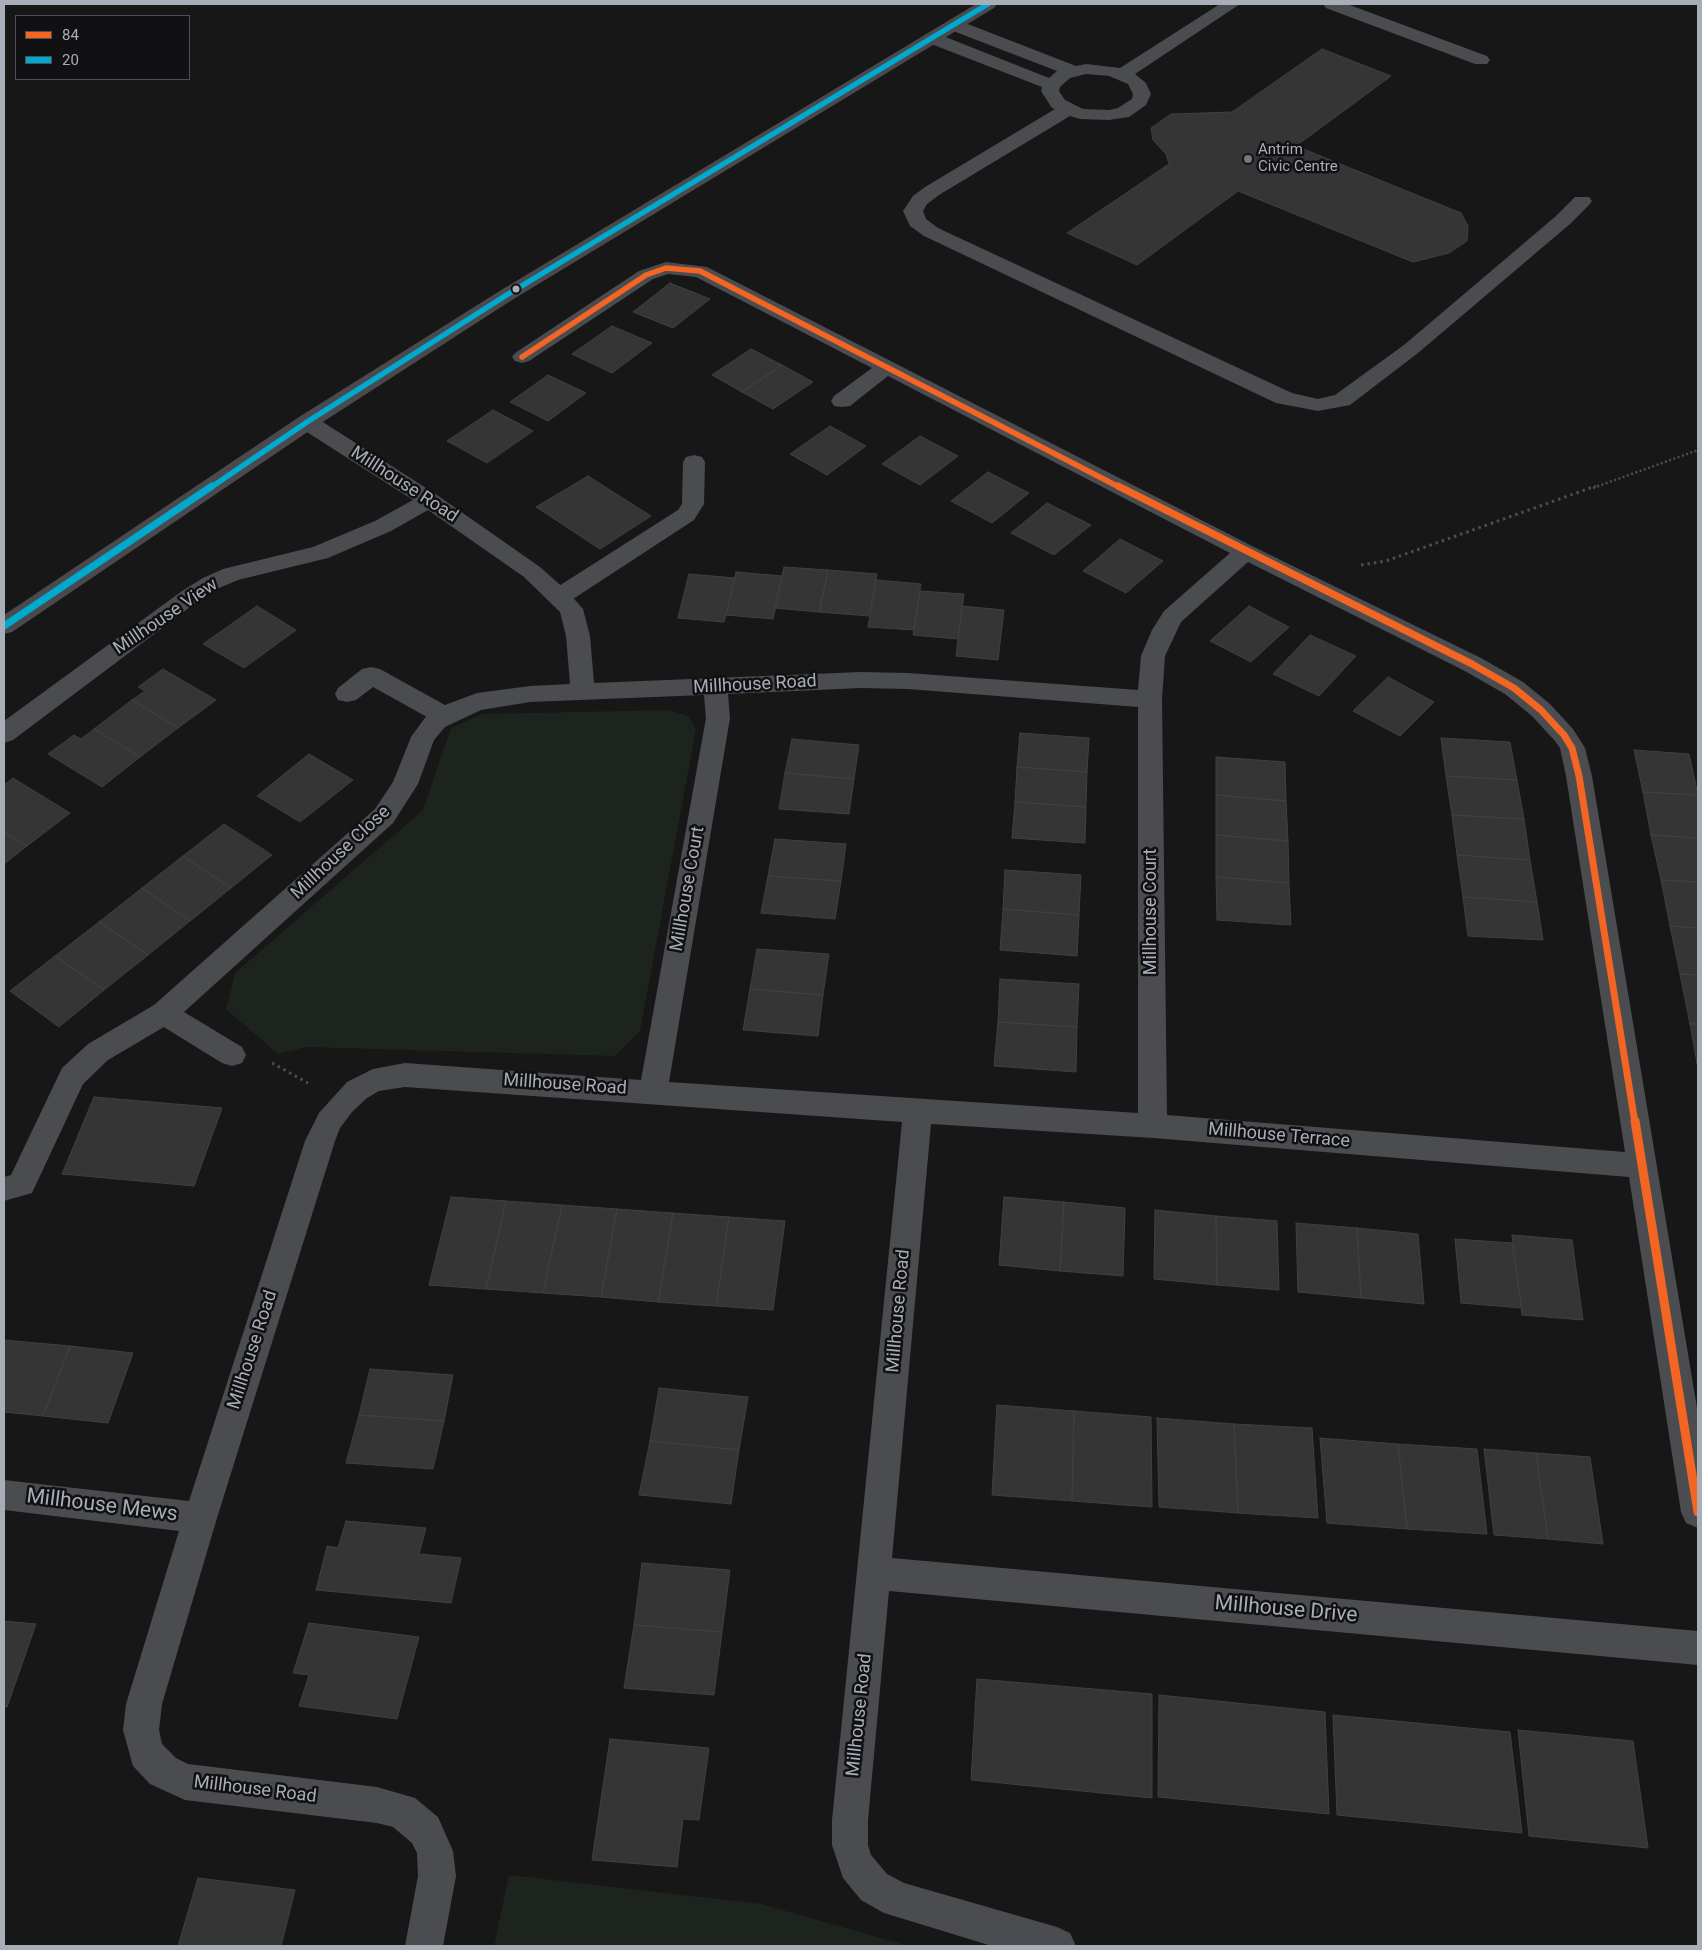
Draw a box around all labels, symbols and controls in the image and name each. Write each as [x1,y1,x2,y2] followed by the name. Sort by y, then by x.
[15,15,190,80] legend
[62,26,79,44] text: 84
[62,51,79,69] text: 20
[1258,141,1338,176] place label: Antrim Civic Centre
[1242,153,1254,165] marker: Antrim Civic Centre
[511,284,521,294] unlabelled marker
[346,442,462,528] street label: Millhouse Road
[110,574,222,660] street label: Millhouse View
[693,671,817,699] street label: Millhouse Road
[287,802,395,904] street label: Millhouse Close
[666,825,710,953] street label: Millhouse Court
[1140,849,1162,975] street label: Millhouse Court
[503,1070,627,1100] street label: Millhouse Road
[1207,1119,1351,1153] street label: Millhouse Terrace
[883,1249,915,1373] street label: Millhouse Road
[224,1288,282,1412] street label: Millhouse Road
[25,1484,179,1528] street label: Millhouse Mews
[1214,1591,1358,1629] street label: Millhouse Drive
[843,1652,877,1778] street label: Millhouse Road
[192,1772,318,1808] street label: Millhouse Road

